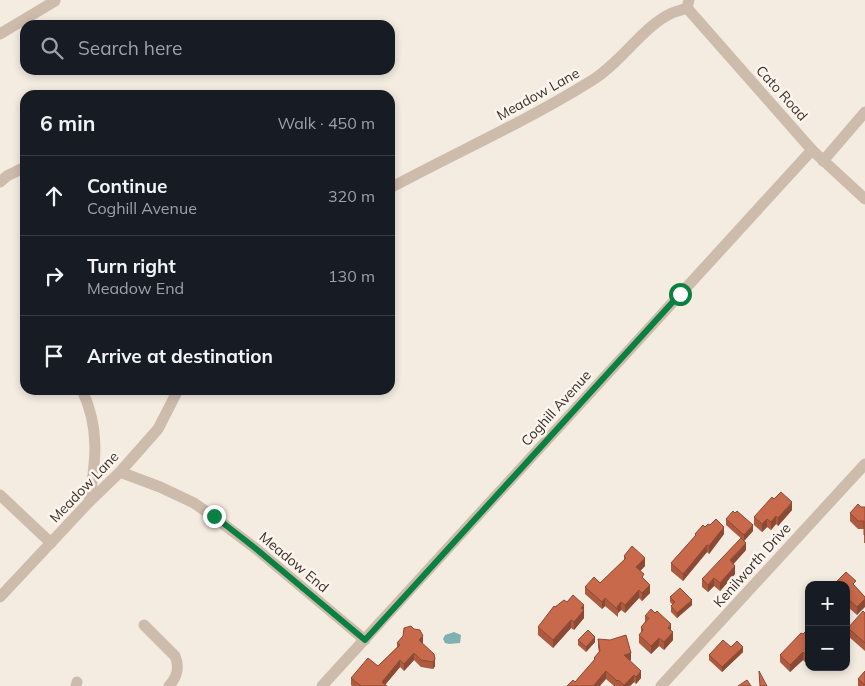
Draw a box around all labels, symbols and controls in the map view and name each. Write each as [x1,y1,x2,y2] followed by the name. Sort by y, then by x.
[20,20,395,75] search box
[38,34,66,62] icon: search
[78,36,182,60] text: Search here
[752,62,812,124] street label: Cato Road
[493,64,583,124] street label: Meadow Lane
[40,110,95,136] text: 6 min
[277,113,375,133] text: Walk · 450 m
[87,174,167,198] text: Continue
[40,182,68,210] icon: ahead
[328,186,375,206] text: 320 m
[87,198,197,218] text: Coghill Avenue
[87,254,176,278] text: Turn right
[40,262,68,290] icon: right
[328,266,375,286] text: 130 m
[87,278,184,298] text: Meadow End
[669,283,692,306] route start
[40,342,68,370] icon: arrive
[87,344,273,368] text: Arrive at destination
[517,366,595,450] street label: Coghill Avenue
[46,448,122,526] street label: Meadow Lane
[203,505,226,528] route end
[709,519,795,611] street label: Kenilworth Drive
[256,528,332,596] street label: Meadow End
[805,581,850,671] map controls
[805,581,850,626] button: +
[805,626,850,671] button: −

